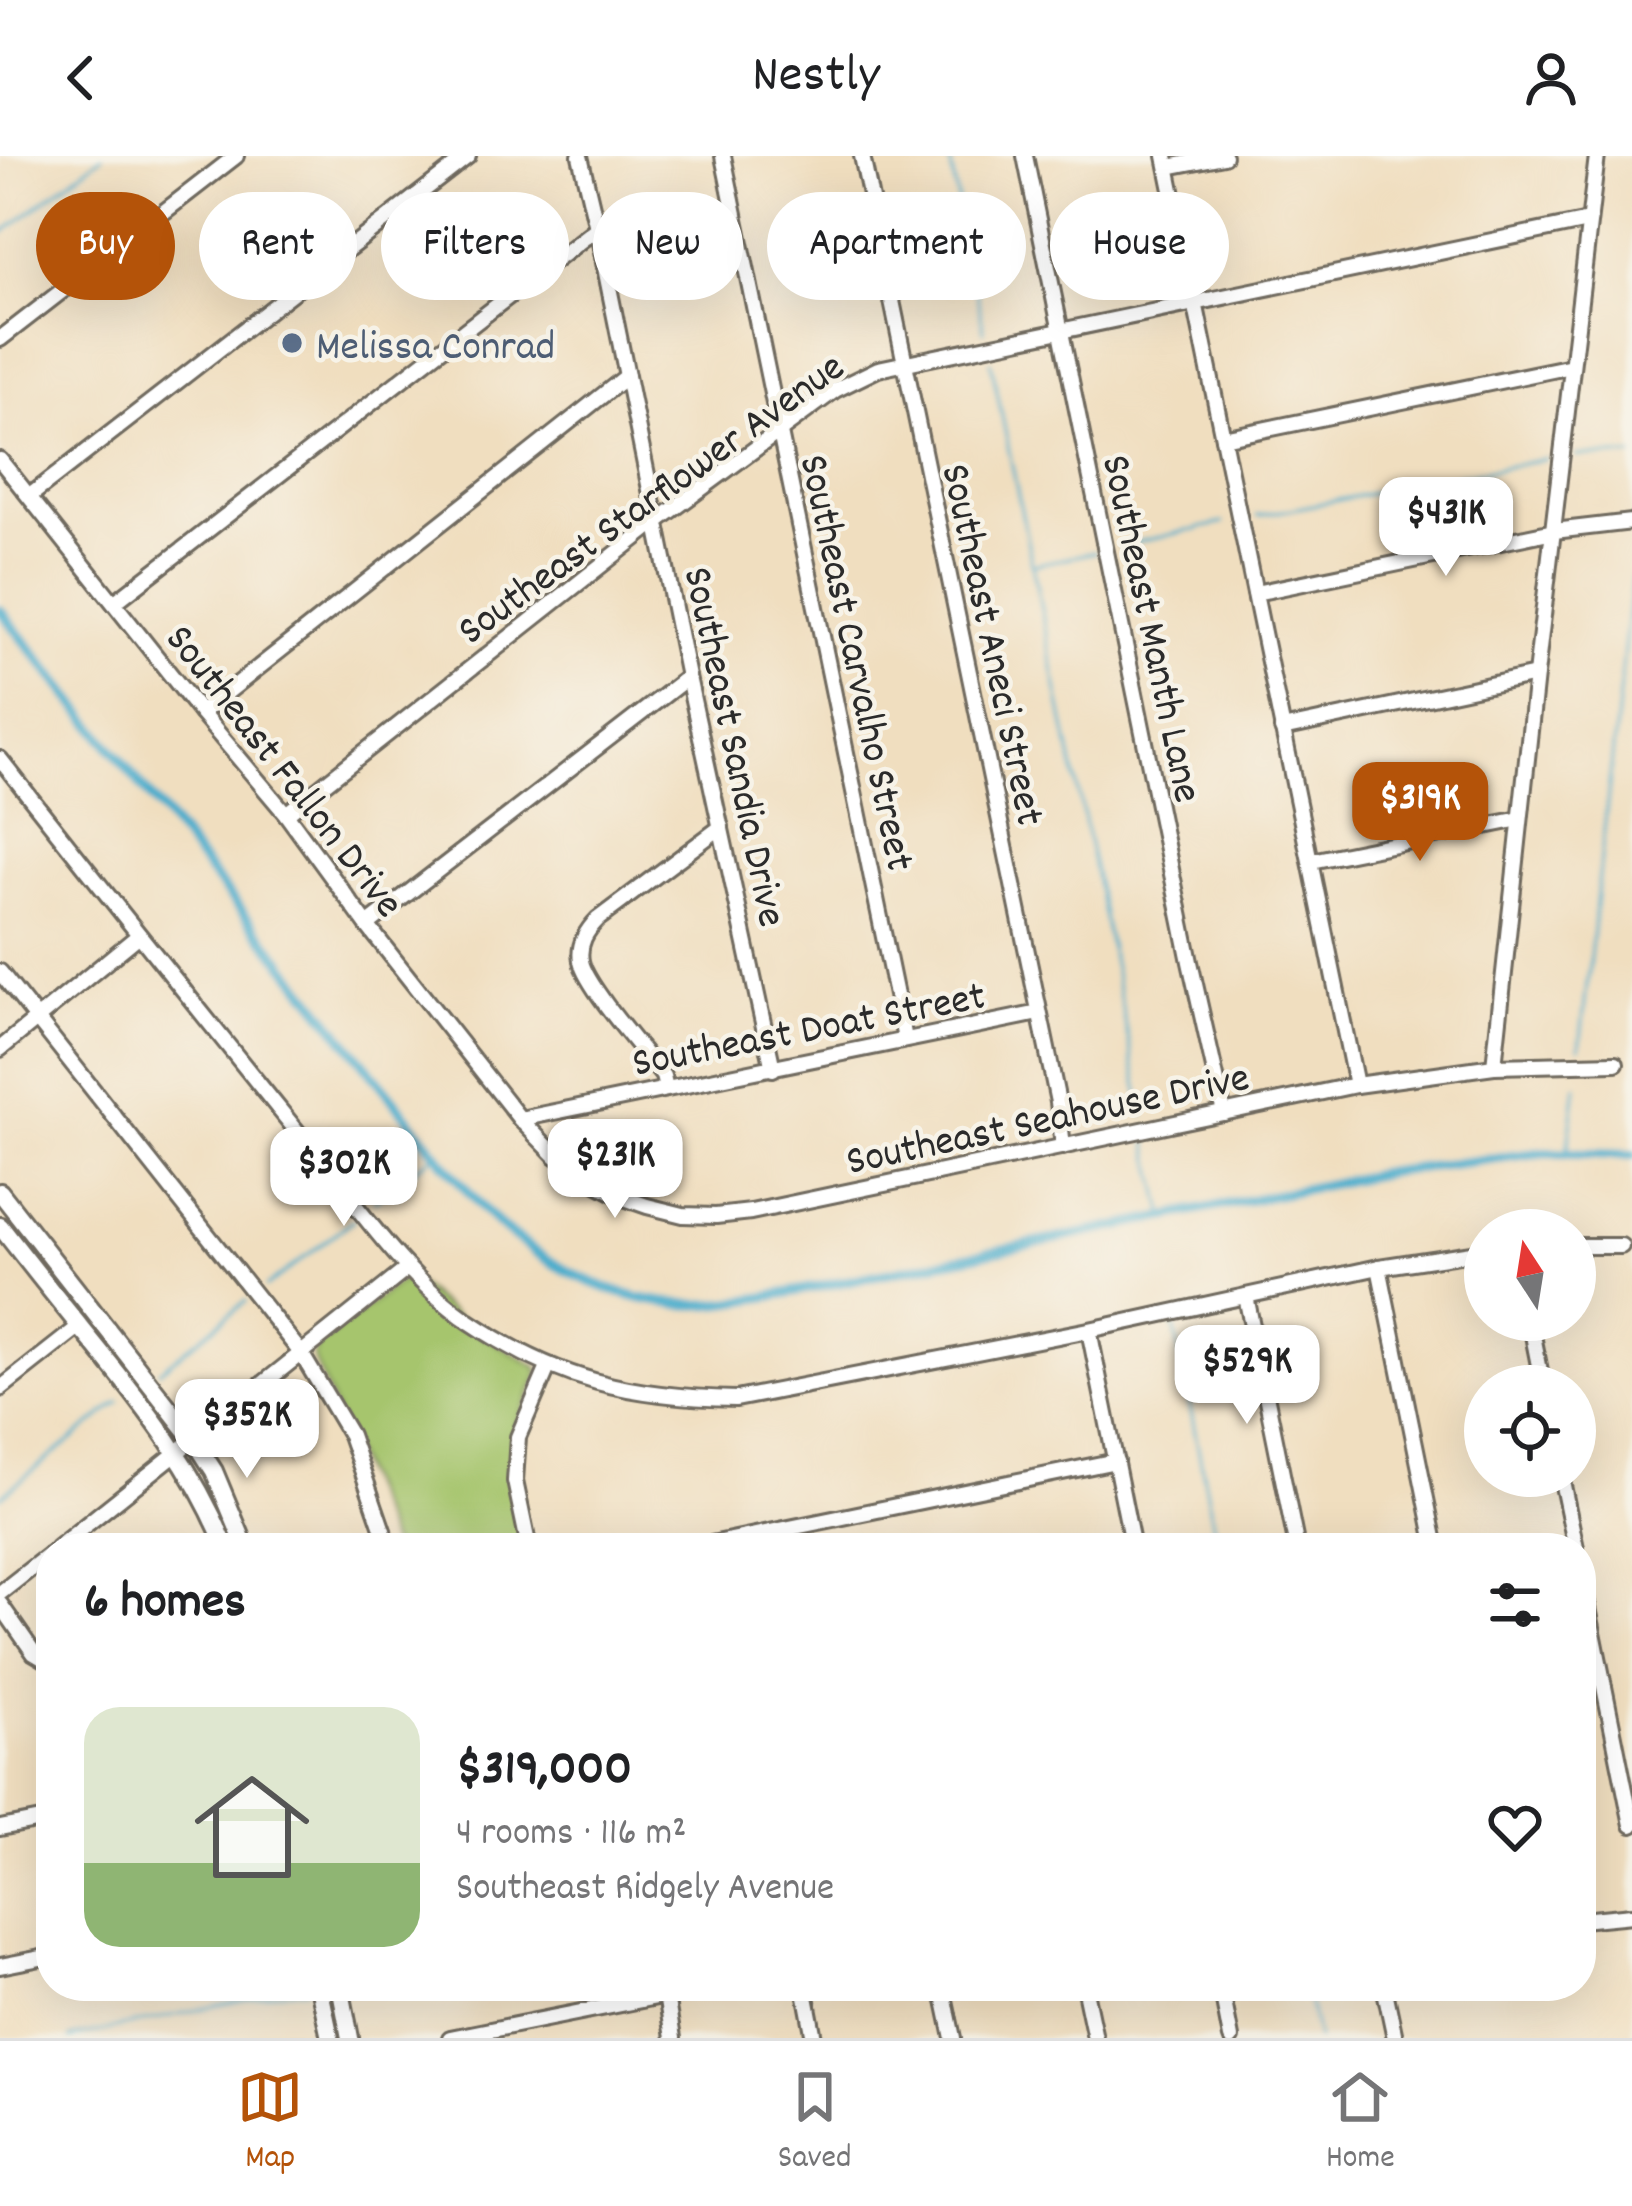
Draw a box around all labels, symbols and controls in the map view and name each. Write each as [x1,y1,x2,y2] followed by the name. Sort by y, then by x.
[752,40,880,117] text: Nestly
[48,45,114,111] icon: back
[1518,45,1584,111] icon: person
[36,192,175,300] chip: Buy
[199,192,357,300] chip: Rent
[381,192,569,300] chip: Filters
[593,192,743,300] chip: New
[767,192,1026,300] chip: Apartment
[1050,192,1229,300] chip: House
[316,320,555,380] place label: Melissa Conrad
[279,330,305,356] marker: Melissa Conrad
[447,341,859,663] street label: Southeast Starflower Avenue
[780,450,927,877] street label: Southeast Carvalho Street
[1082,450,1214,809] street label: Southeast Manth Lane
[922,459,1057,832] street label: Southeast Aneci Street
[1362,477,1530,579] pin: $431K
[1406,488,1486,543] text: $431K
[664,562,799,933] street label: Southeast Sandia Drive
[148,614,415,933] street label: Southeast Fallon Drive
[1336,762,1504,864] pin: $319K
[1379,773,1461,828] text: $319K
[628,969,991,1097] street label: Southeast Doat Street
[841,1051,1255,1195] street label: Southeast Seahouse Drive
[531,1119,699,1221] pin: $231K
[260,1127,428,1229] pin: $302K
[575,1130,655,1185] text: $231K
[297,1138,391,1193] text: $302K
[1464,1209,1596,1341] north arrow
[1464,1209,1596,1497] map controls
[1163,1325,1331,1427] pin: $529K
[1202,1336,1292,1391] text: $529K
[1464,1365,1596,1497] button: locate
[163,1379,331,1481] pin: $352K
[202,1390,292,1445] text: $352K
[84,1569,246,1641] text: 6 homes
[1482,1572,1548,1638] icon: filters
[456,1736,632,1808] text: $319,000
[180,1755,324,1899] icon: home
[1482,1794,1548,1860] icon: heart
[456,1808,686,1863] text: 4 rooms · 116 m²
[456,1863,834,1918] text: Southeast Ridgely Avenue
[237,2064,303,2183] tab: Map
[778,2064,852,2183] tab: Saved
[1326,2064,1395,2183] tab: Home

